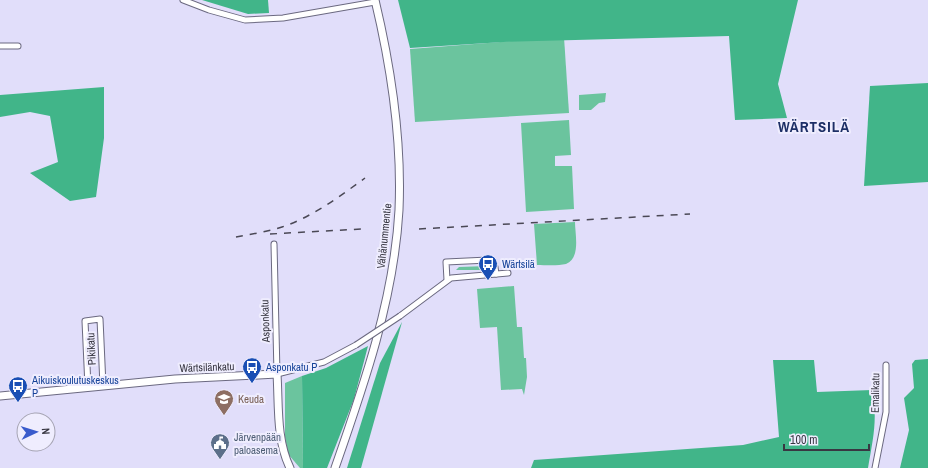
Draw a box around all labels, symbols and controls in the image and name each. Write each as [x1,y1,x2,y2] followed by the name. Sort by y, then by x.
[778,116,850,137] district label: WÄRTSILÄ
[374,203,394,269] street label: Vähänummentie
[477,253,499,281] bus stop icon: Wärtsilä
[502,257,535,271] place label: Wärtsilä
[257,299,273,344] street label: Asponkatu
[83,332,99,366] street label: Pikikatu
[241,356,263,384] bus stop icon: Asponkatu P
[179,359,235,375] street label: Wärtsilänkatu
[265,360,317,374] place label: Asponkatu P
[31,373,119,400] place label: Aikuiskoulutuskeskus P
[868,373,882,413] street label: Emalikatu
[7,375,29,403] bus stop icon: Aikuiskoulutuskeskus P
[213,388,235,416] school or university icon: Keuda
[238,392,264,406] place label: Keuda
[16,412,56,452] north arrow
[784,426,869,452] scale bar
[39,428,53,435] text: N
[234,430,281,457] place label: Järvenpään paloasema
[209,432,231,460] public building icon: Järvenpään paloasema
[790,432,817,448] text: 100 m

